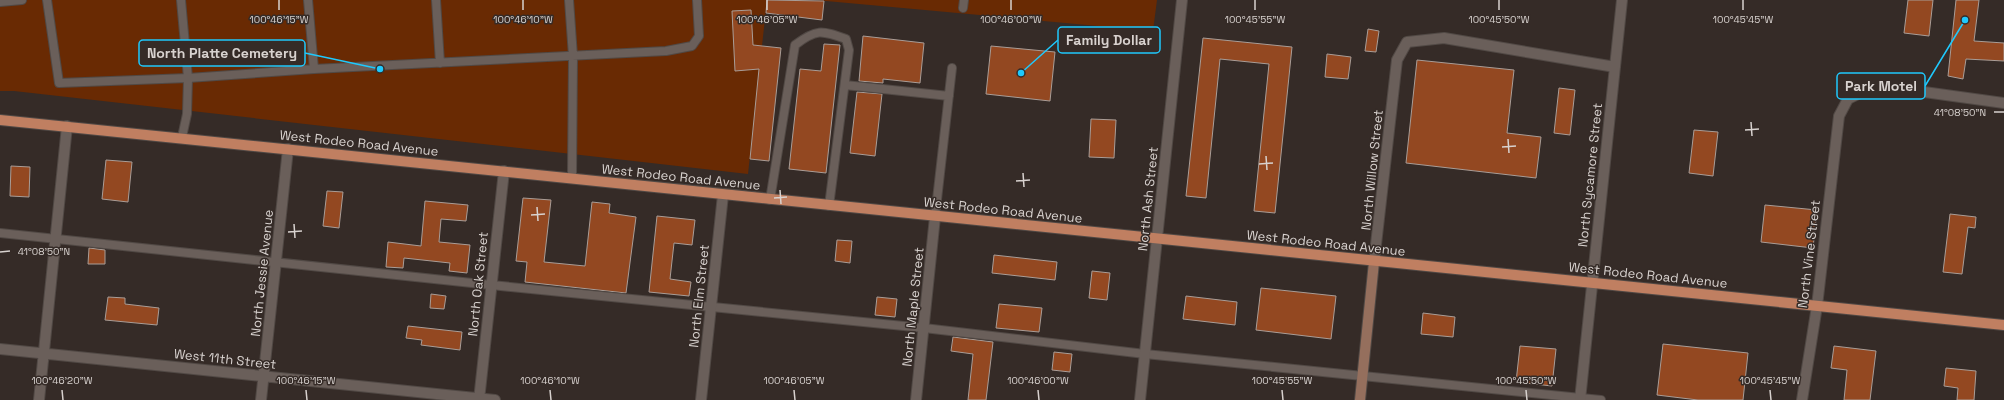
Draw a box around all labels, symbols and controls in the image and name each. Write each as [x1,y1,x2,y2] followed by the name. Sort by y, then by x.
[250,13,309,26] text: 100°46'15"W
[493,13,553,26] text: 100°46'10"W
[736,13,798,26] text: 100°46'05"W
[980,13,1042,26] text: 100°46'00"W
[1225,13,1286,26] text: 100°45'55"W
[1469,13,1530,26] text: 100°45'50"W
[1713,13,1773,26] text: 100°45'45"W
[1058,27,1160,53] callout: Family Dollar
[1066,31,1152,49] text: Family Dollar
[139,40,305,66] callout: North Platte Cemetery
[147,44,297,62] text: North Platte Cemetery
[1837,73,1925,99] callout: Park Motel
[1845,77,1917,95] text: Park Motel
[1574,102,1606,248] street label: North Sycamore Street
[1934,106,1986,119] text: 41°08'50"N
[1357,109,1387,231] street label: North Willow Street
[279,126,439,160] street label: West Rodeo Road Avenue
[1134,146,1162,252] street label: North Ash Street
[601,160,761,194] street label: West Rodeo Road Avenue
[923,193,1083,227] street label: West Rodeo Road Avenue
[1794,199,1824,309] street label: North Vine Street
[247,209,277,337] street label: North Jessie Avenue
[1246,226,1406,260] street label: West Rodeo Road Avenue
[464,231,492,337] street label: North Oak Street
[685,244,713,348] street label: North Elm Street
[18,245,70,258] text: 41°08'50"N
[898,246,928,368] street label: North Maple Street
[1568,258,1728,292] street label: West Rodeo Road Avenue
[173,345,277,373] street label: West 11th Street
[31,374,93,387] text: 100°46'20"W
[277,374,336,387] text: 100°46'15"W
[520,374,580,387] text: 100°46'10"W
[763,374,825,387] text: 100°46'05"W
[1007,374,1069,387] text: 100°46'00"W
[1252,374,1313,387] text: 100°45'55"W
[1496,374,1557,387] text: 100°45'50"W
[1740,374,1800,387] text: 100°45'45"W

